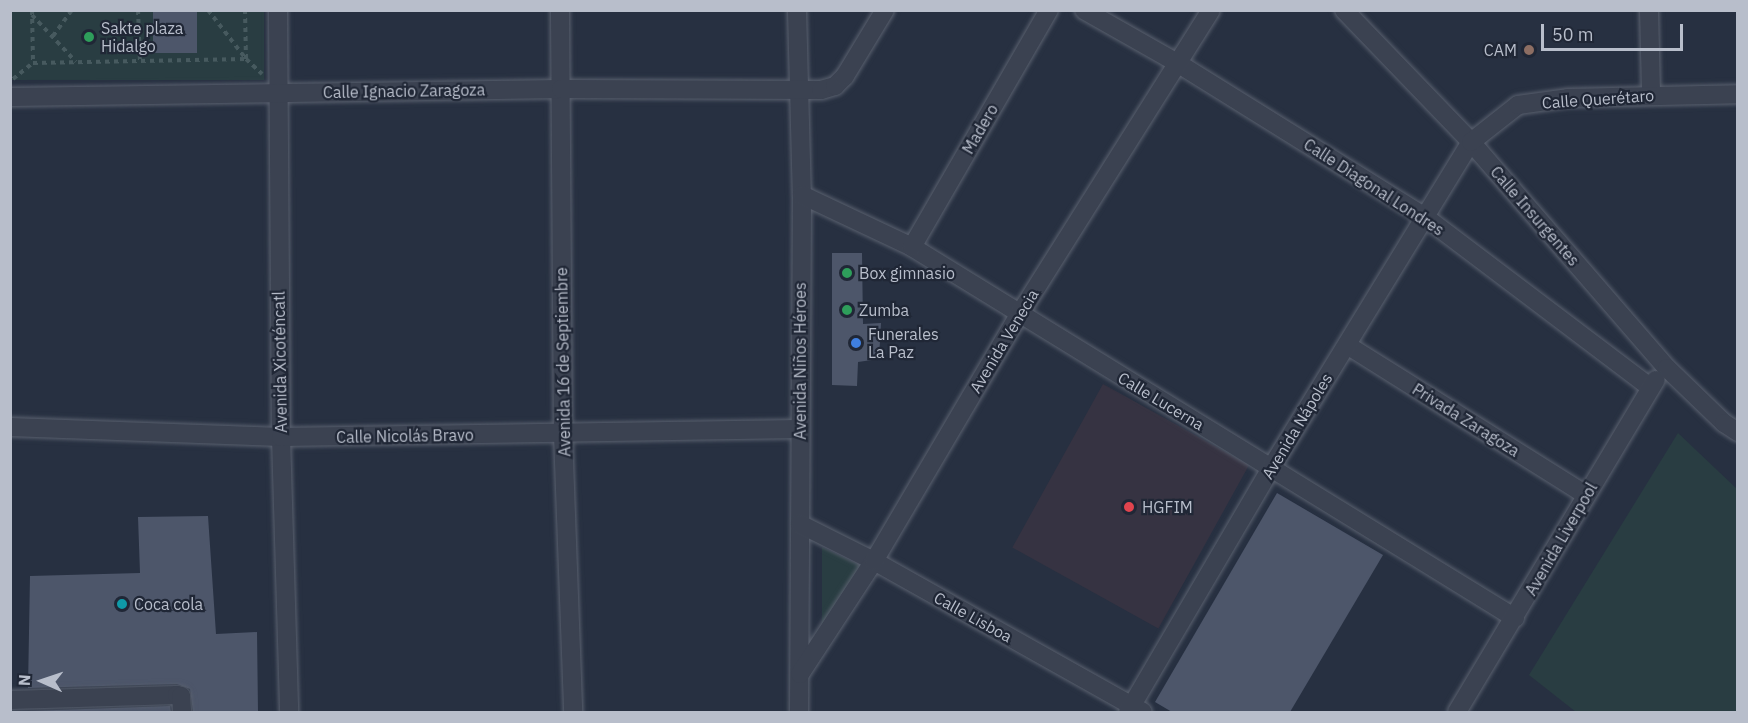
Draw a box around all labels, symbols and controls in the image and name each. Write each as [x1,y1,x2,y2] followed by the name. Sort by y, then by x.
[1544,12,1686,50] scale bar
[101,18,183,56] place label: Sakte plaza Hidalgo
[1552,23,1594,46] text: 50 m
[82,30,96,44] marker: Sakte plaza Hidalgo
[1484,40,1517,60] place label: CAM
[1522,43,1536,57] marker: CAM
[323,80,485,102] street label: Calle Ignacio Zaragoza
[1541,86,1655,112] street label: Calle Querétaro
[958,101,1002,157] street label: Madero
[1300,134,1448,240] street label: Calle Diagonal Londres
[1486,162,1584,270] street label: Calle Insurgentes
[859,263,955,283] place label: Box gimnasio
[840,266,854,280] marker: Box gimnasio
[552,267,574,457] street label: Avenida 16 de Septiembre
[790,282,810,440] street label: Avenida Niños Héroes
[965,286,1043,396] street label: Avenida Venecia
[269,291,291,433] street label: Avenida Xicoténcatl
[859,300,909,320] place label: Zumba
[840,303,854,317] marker: Zumba
[868,324,939,362] place label: Funerales La Paz
[849,336,863,350] marker: Funerales La Paz
[1115,368,1207,434] street label: Calle Lucerna
[1258,370,1336,482] street label: Avenida Nápoles
[1409,379,1523,461] street label: Privada Zaragoza
[336,425,474,447] street label: Calle Nicolás Bravo
[1521,479,1601,599] street label: Avenida Liverpool
[1142,497,1193,517] place label: HGFIM
[1120,498,1138,516] marker: HGFIM
[931,588,1015,646] street label: Calle Lisboa
[134,594,203,614] place label: Coca cola
[115,597,129,611] marker: Coca cola
[12,651,72,711] north arrow
[14,674,34,686] text: N

